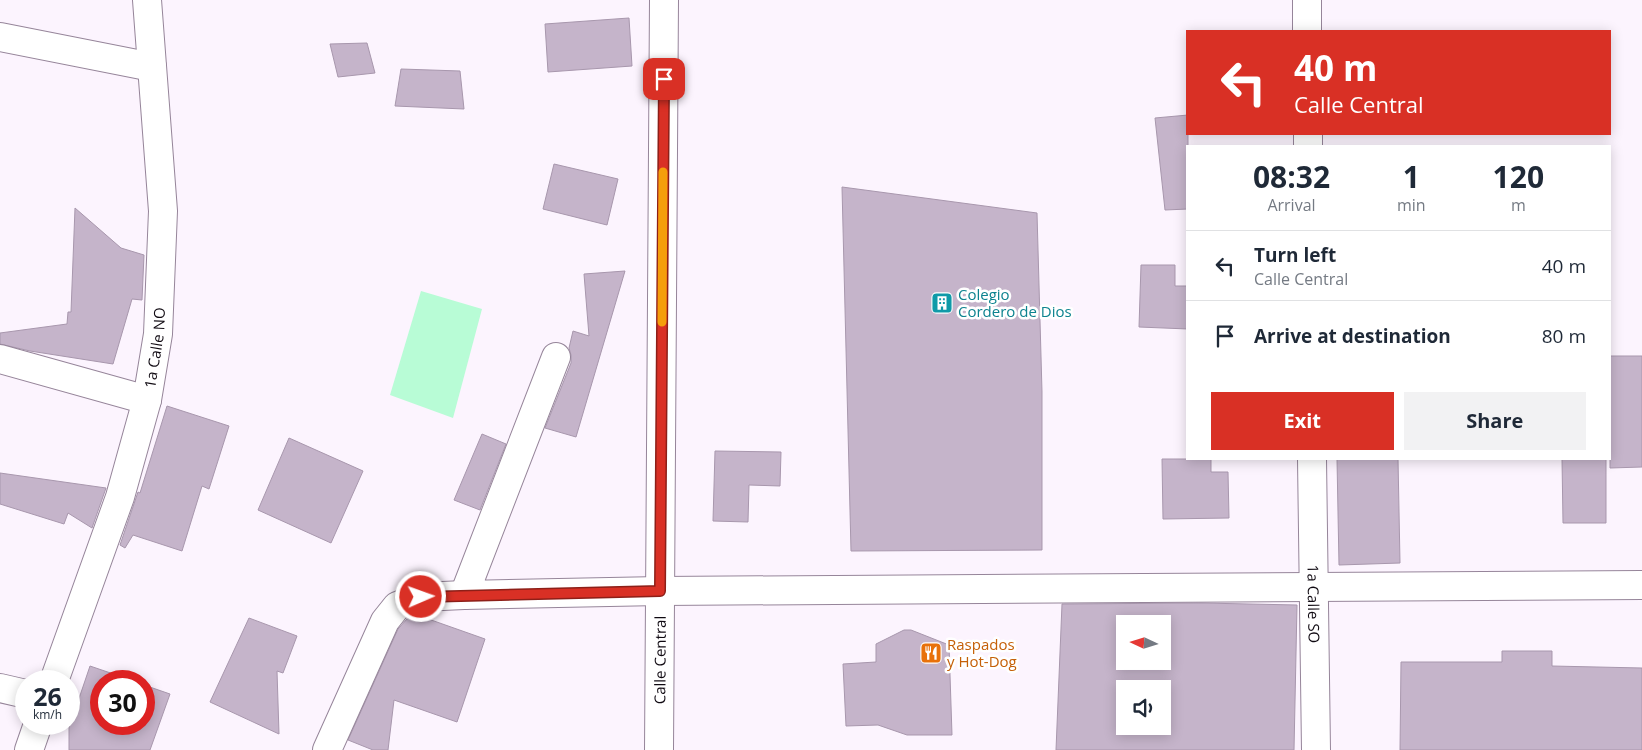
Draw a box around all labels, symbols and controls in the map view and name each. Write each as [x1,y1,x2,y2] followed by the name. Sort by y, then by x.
[1294,44,1377,91] text: 40 m
[1211,50,1276,115] icon: left
[643,58,685,100] pin
[650,65,678,93] icon: arrive
[1294,89,1424,119] text: Calle Central
[1253,156,1330,197] text: 08:32
[1403,156,1420,197] text: 1
[1493,156,1544,197] text: 120
[1267,194,1316,216] text: Arrival
[1397,194,1426,216] text: min
[1511,194,1526,216] text: m
[1254,242,1336,268] text: Turn left
[1211,252,1239,280] icon: left
[1542,253,1586,279] text: 40 m
[1254,268,1348,290] text: Calle Central
[958,284,1072,321] place label: Colegio Cordero de Dios
[930,291,954,315] building icon: Colegio Cordero de Dios
[139,307,169,390] street label: 1a Calle NO
[1211,322,1239,350] icon: arrive
[1254,323,1451,349] text: Arrive at destination
[1542,323,1586,349] text: 80 m
[1211,392,1394,450] button: Exit
[1404,392,1586,450] button: Share
[1303,565,1325,643] street label: 1a Calle SO
[394,570,446,622] position arrow
[1116,615,1171,670] north arrow
[1116,615,1171,735] map controls
[649,616,670,704] street label: Calle Central
[947,634,1017,671] place label: Raspados y Hot-Dog
[919,641,943,665] restaurant icon: Raspados y Hot-Dog
[90,670,155,735] speed limit sign: 30
[33,679,62,713] text: 26
[1116,680,1171,735] button: sound
[33,706,62,723] text: km/h

